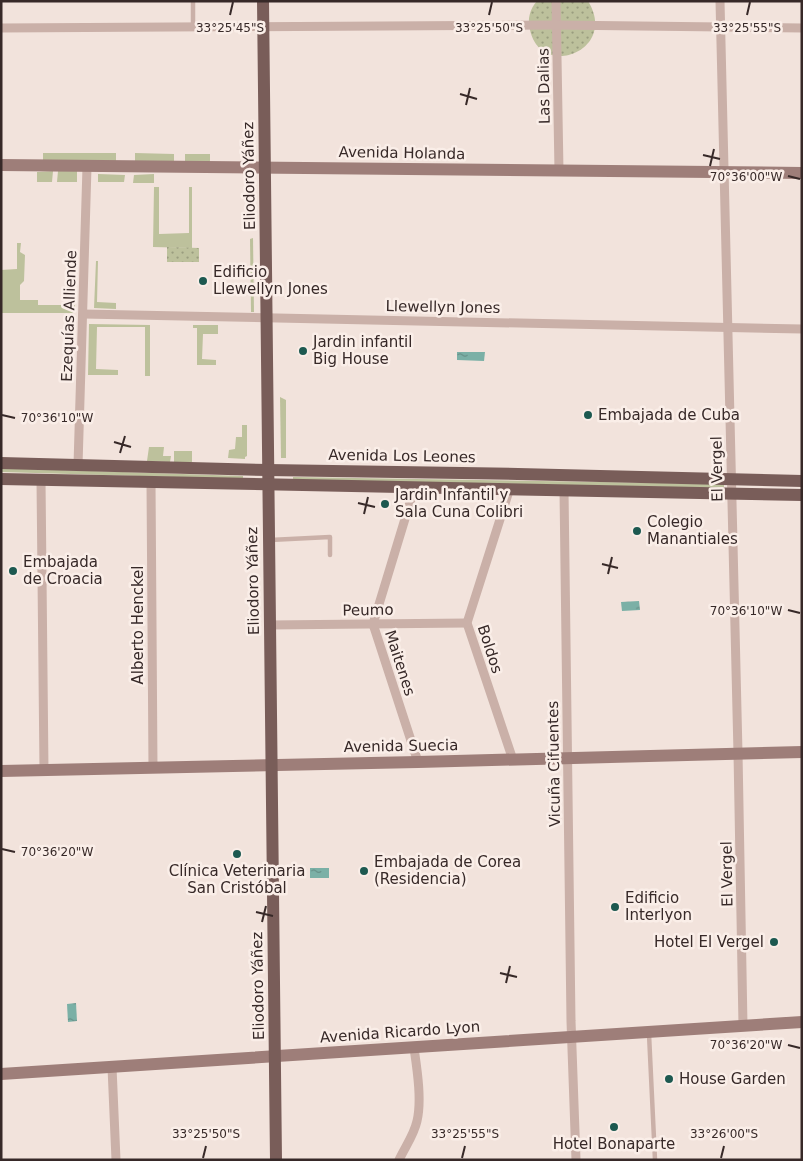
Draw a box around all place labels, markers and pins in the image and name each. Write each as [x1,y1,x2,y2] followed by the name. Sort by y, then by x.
[213,263,328,298] place label: Edificio Llewellyn Jones
[197,275,209,287] marker: Edificio Llewellyn Jones
[312,333,412,368] place label: Jardin infantil Big House
[297,345,309,357] marker: Jardin infantil Big House
[598,406,740,424] place label: Embajada de Cuba
[582,409,594,421] marker: Embajada de Cuba
[394,486,523,521] place label: Jardin Infantil y Sala Cuna Colibri
[379,498,391,510] marker: Jardin Infantil y Sala Cuna Colibri
[647,513,738,548] place label: Colegio Manantiales
[631,525,643,537] marker: Colegio Manantiales
[23,553,103,588] place label: Embajada de Croacia
[7,565,19,577] marker: Embajada de Croacia
[231,848,243,860] marker: Clínica Veterinaria San Cristóbal
[374,853,521,888] place label: Embajada de Corea (Residencia)
[169,862,305,897] place label: Clínica Veterinaria San Cristóbal
[358,865,370,877] marker: Embajada de Corea (Residencia)
[625,889,692,924] place label: Edificio Interlyon
[609,901,621,913] marker: Edificio Interlyon
[654,933,764,951] place label: Hotel El Vergel
[768,936,780,948] marker: Hotel El Vergel
[679,1070,786,1088] place label: House Garden
[663,1073,675,1085] marker: House Garden
[608,1121,620,1133] marker: Hotel Bonaparte
[553,1135,675,1153] place label: Hotel Bonaparte

